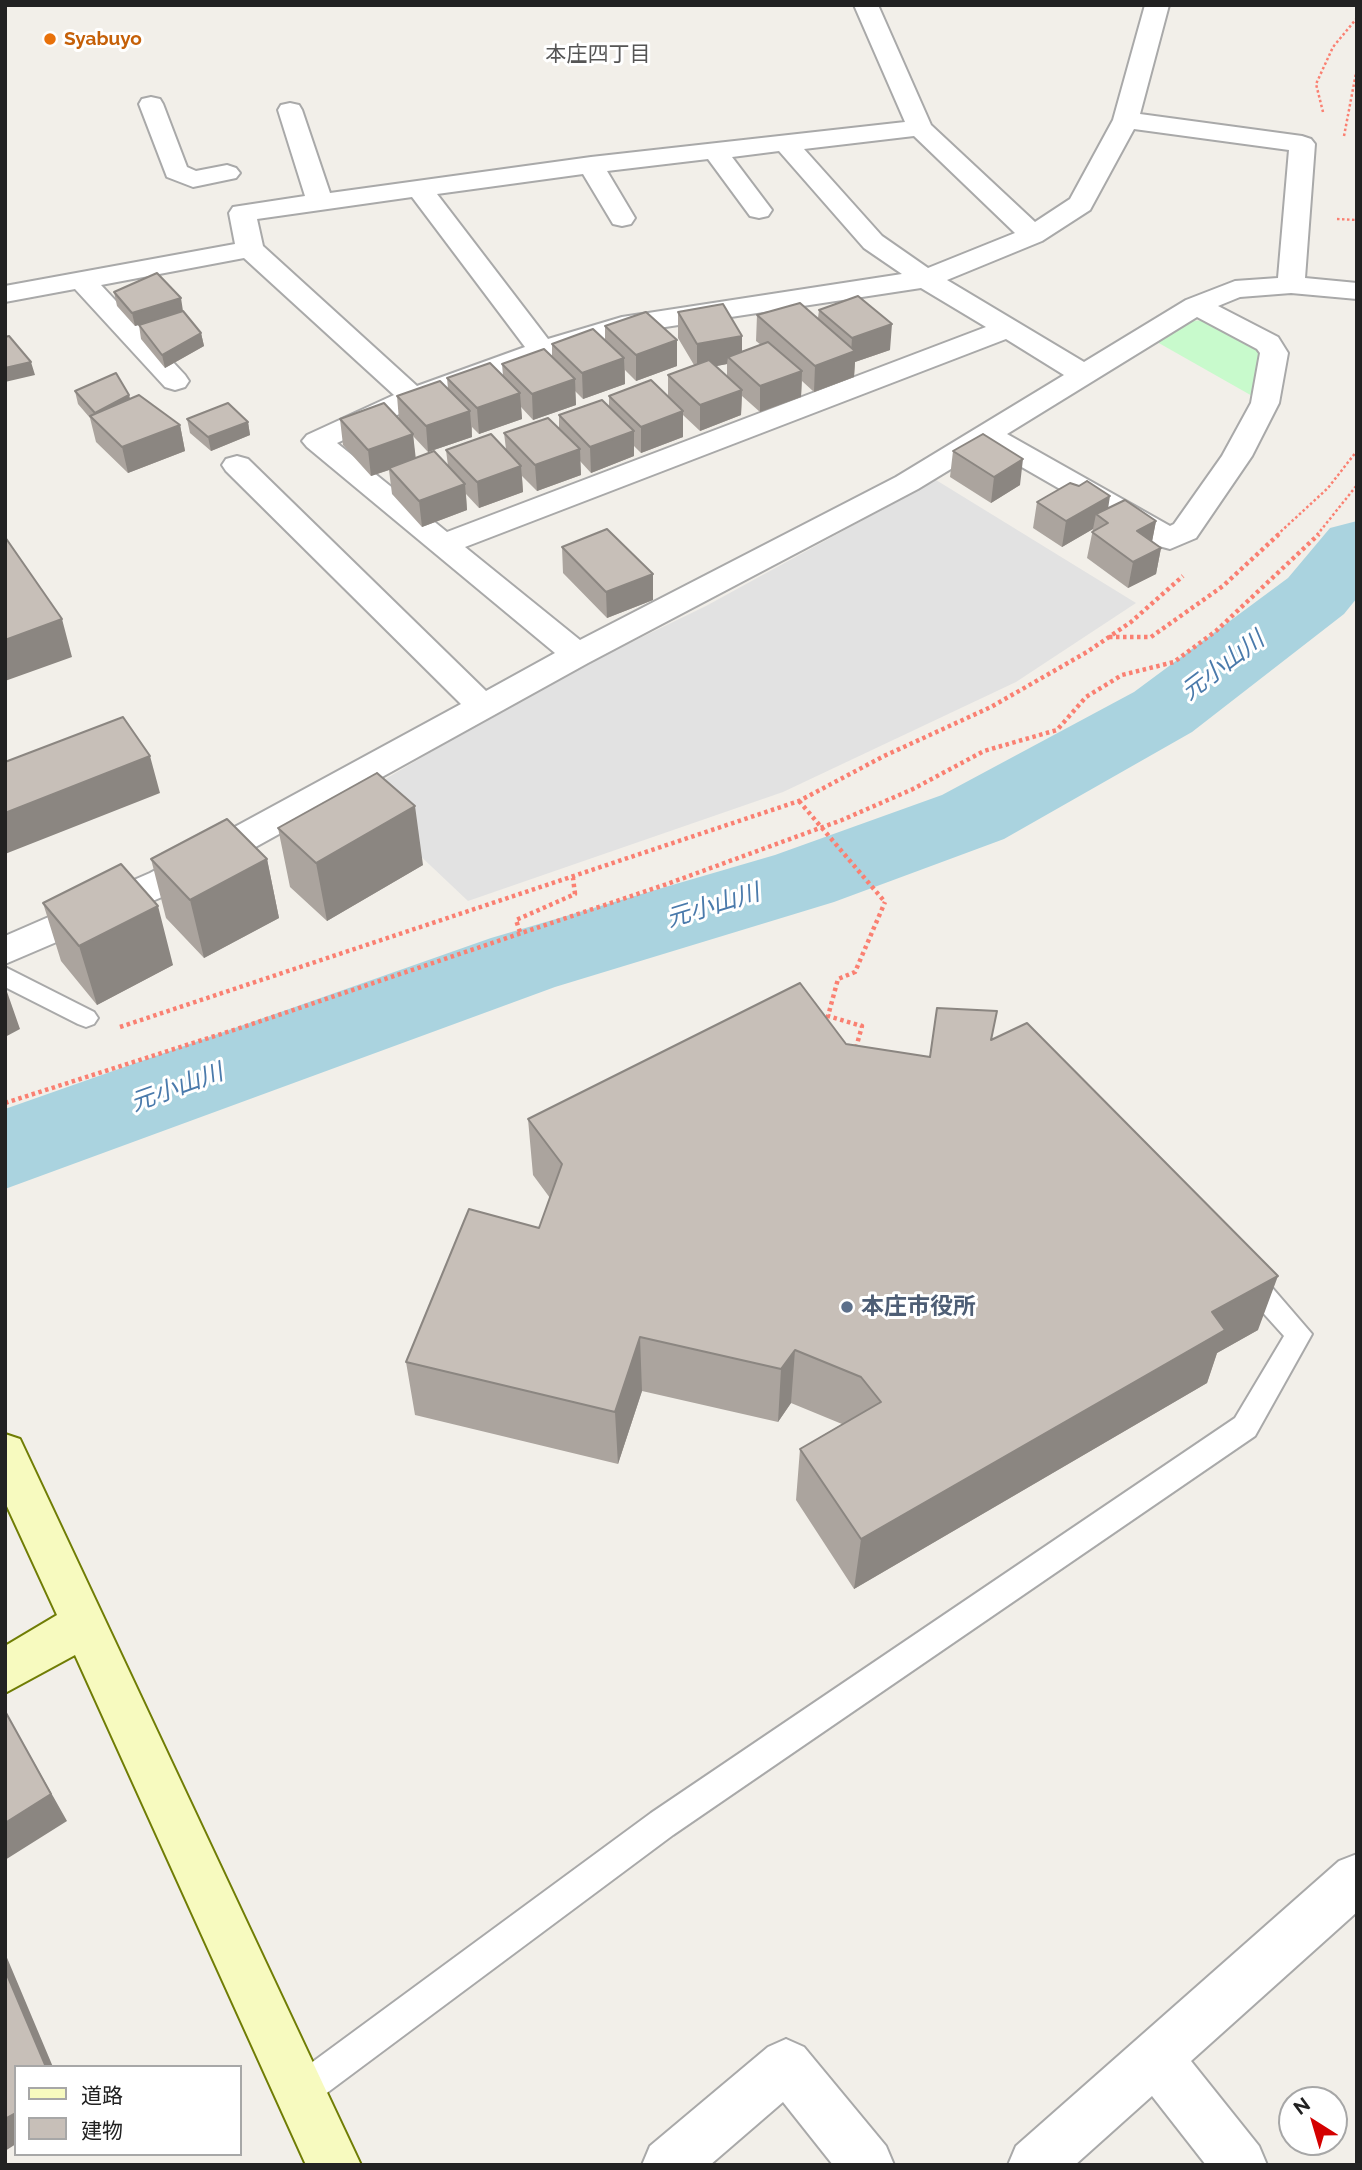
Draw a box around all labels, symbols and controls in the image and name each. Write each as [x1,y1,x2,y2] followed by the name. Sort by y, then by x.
[64,28,142,50] place label: Syabuyo
[42,31,58,47] marker: Syabuyo
[546,42,650,68] district label: 本庄四丁目
[1176,626,1270,706] water label: 元小山川
[663,878,763,934] water label: 元小山川
[127,1058,227,1118] water label: 元小山川
[861,1293,976,1321] place label: 本庄市役所
[839,1299,855,1315] marker: 本庄市役所
[14,2065,242,2156] legend
[81,2083,123,2108] text: 道路
[1278,2086,1348,2156] north arrow
[1289,2093,1314,2119] text: N
[81,2118,123,2143] text: 建物

